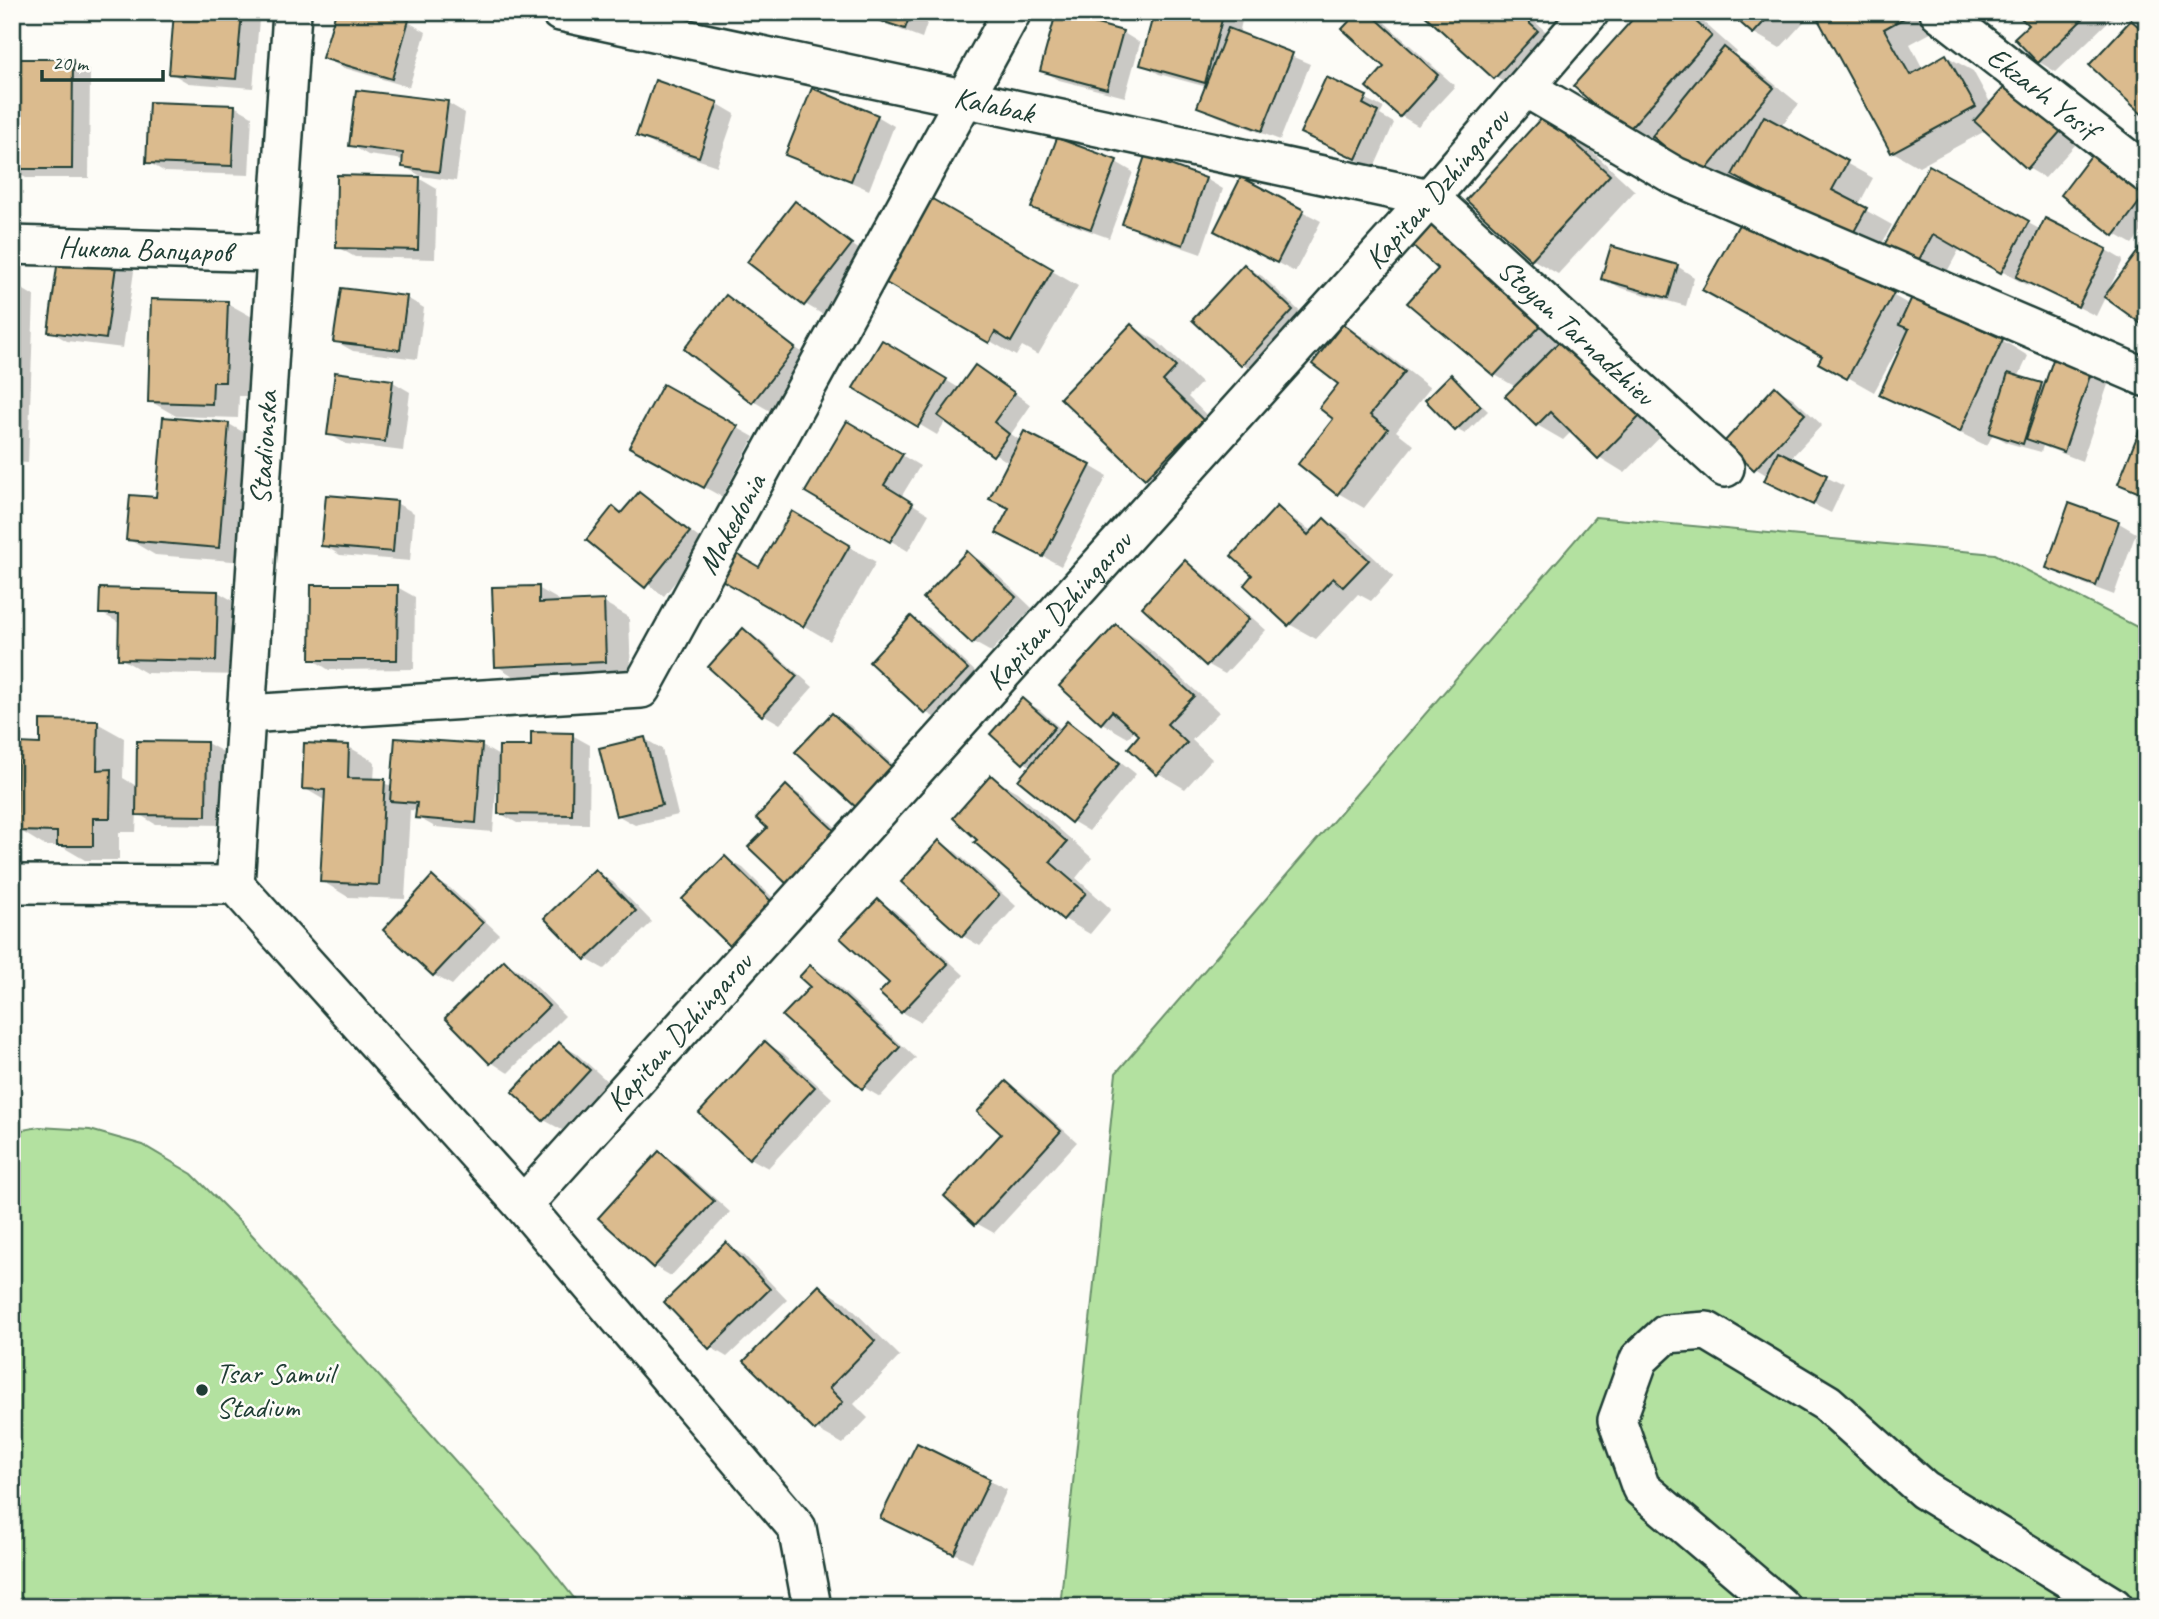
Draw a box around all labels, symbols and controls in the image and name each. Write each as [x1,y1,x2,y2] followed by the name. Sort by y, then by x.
[42,38,163,82] scale bar
[1979,38,2111,152] street label: Ekzarh Yosif
[52,50,90,76] text: 20 m
[951,78,1039,132] street label: Kalabak
[1356,98,1520,277] street label: Kapitan Dzhingarov
[58,227,238,271] street label: Никола Вапцаров
[1490,251,1665,415] street label: Stoyan Tarnadzhiev
[241,388,286,506] street label: Stadionska
[689,465,775,581] street label: Makedonia
[977,521,1142,698] street label: Kapitan Dzhingarov
[597,942,762,1119] street label: Kapitan Dzhingarov
[216,1354,339,1426] place label: Tsar Samuil Stadium
[194,1382,210,1398] marker: Tsar Samuil Stadium

